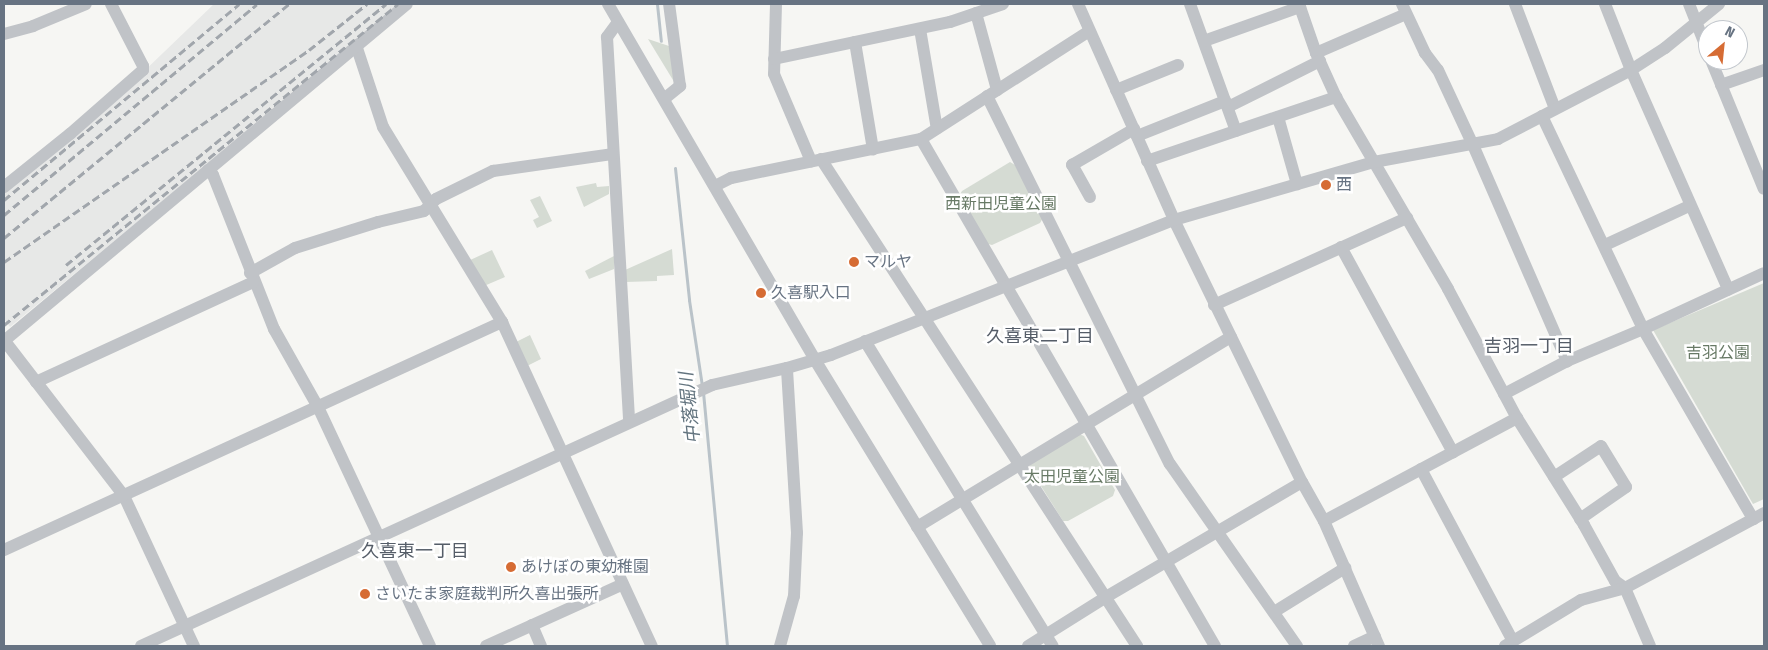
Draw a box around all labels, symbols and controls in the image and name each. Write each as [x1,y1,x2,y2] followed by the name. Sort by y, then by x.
[1698,20,1748,70] north arrow
[1722,23,1737,42] text: N
[1336,175,1352,195] place label: 西
[1320,179,1332,191] marker: 西
[945,194,1057,214] park label: 西新田児童公園
[864,252,912,272] place label: マルヤ
[848,256,860,268] marker: マルヤ
[771,283,851,303] place label: 久喜駅入口
[755,287,767,299] marker: 久喜駅入口
[986,325,1094,347] district label: 久喜東二丁目
[1484,335,1574,357] district label: 吉羽一丁目
[1686,343,1750,363] park label: 吉羽公園
[675,371,705,445] water label: 中落堀川
[1024,467,1120,487] park label: 太田児童公園
[361,540,469,562] district label: 久喜東一丁目
[521,557,649,577] place label: あけぼの東幼稚園
[505,561,517,573] marker: あけぼの東幼稚園
[375,584,599,604] place label: さいたま家庭裁判所久喜出張所
[359,588,371,600] marker: さいたま家庭裁判所久喜出張所

